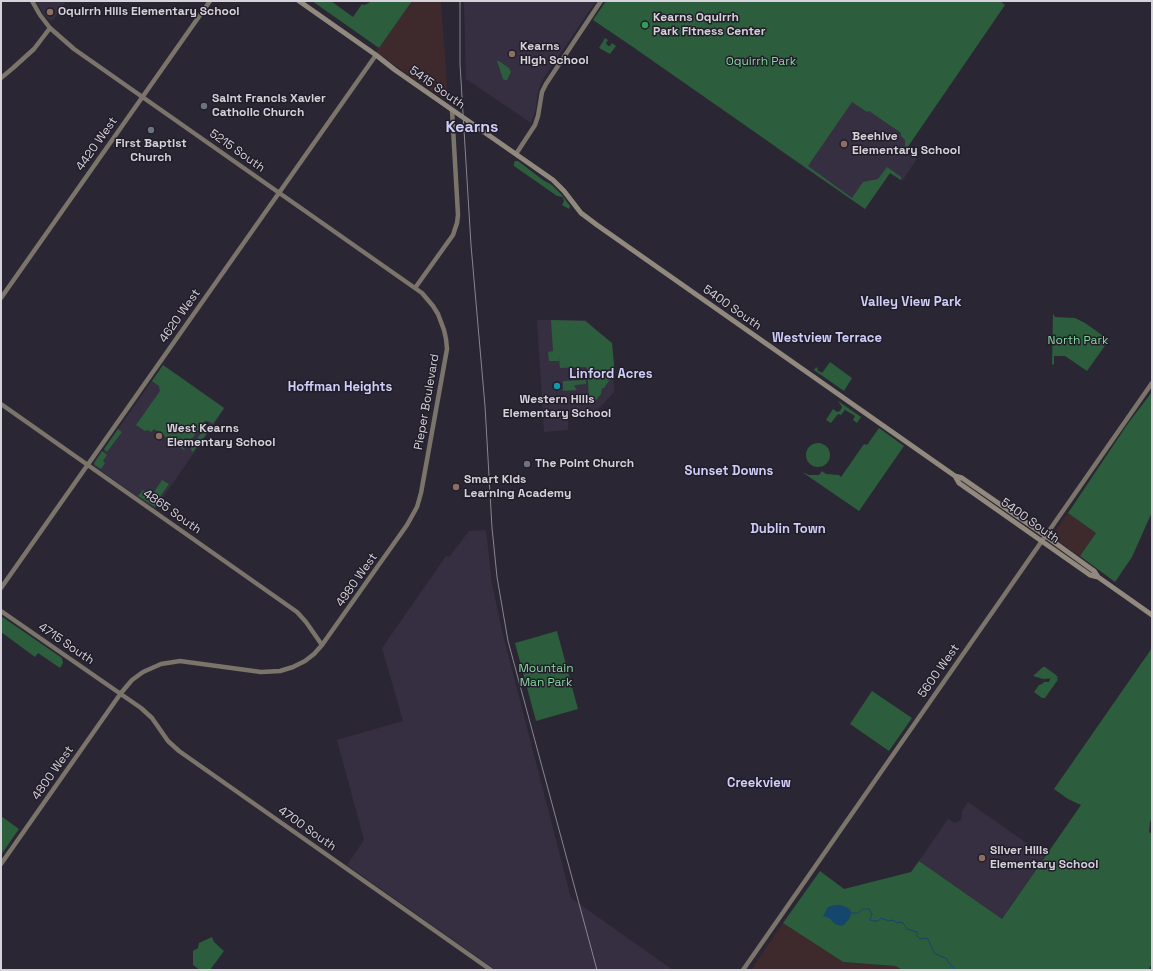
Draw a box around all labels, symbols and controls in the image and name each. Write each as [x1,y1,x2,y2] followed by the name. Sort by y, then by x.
[58,5,239,19] place label: Oquirrh Hills Elementary School
[45,7,55,17] marker: Oquirrh Hills Elementary School
[653,11,765,39] place label: Kearns Oquirrh Park Fitness Center
[640,20,650,30] marker: Kearns Oquirrh Park Fitness Center
[520,40,589,68] place label: Kearns High School
[507,49,517,59] marker: Kearns High School
[726,55,796,69] park label: Oquirrh Park
[406,64,468,112] street label: 5415 South
[212,92,326,120] place label: Saint Francis Xavier Catholic Church
[199,101,209,111] marker: Saint Francis Xavier Catholic Church
[73,114,121,174] street label: 4420 West
[446,118,498,138] district label: Kearns
[146,125,156,135] marker: First Baptist Church
[206,127,268,175] street label: 5215 South
[852,130,960,158] place label: Beehive Elementary School
[115,137,187,165] place label: First Baptist Church
[839,139,849,149] marker: Beehive Elementary School
[700,283,764,333] street label: 5400 South
[156,286,204,346] street label: 4620 West
[860,294,962,310] district label: Valley View Park
[772,330,882,346] district label: Westview Terrace
[1048,334,1108,348] park label: North Park
[411,353,443,451] street label: Pieper Boulevard
[569,366,653,382] district label: Linford Acres
[288,379,392,395] district label: Hoffman Heights
[552,381,562,391] marker: Western Hills Elementary School
[503,393,611,421] place label: Western Hills Elementary School
[167,422,275,450] place label: West Kearns Elementary School
[154,431,164,441] marker: West Kearns Elementary School
[535,457,634,471] place label: The Point Church
[522,459,532,469] marker: The Point Church
[685,463,773,479] district label: Sunset Downs
[464,473,571,501] place label: Smart Kids Learning Academy
[451,482,461,492] marker: Smart Kids Learning Academy
[140,487,204,537] street label: 4865 South
[998,496,1062,546] street label: 5400 South
[750,521,826,537] district label: Dublin Town
[333,550,381,610] street label: 4980 West
[35,620,97,668] street label: 4715 South
[915,641,963,701] street label: 5600 West
[518,662,574,690] park label: Mountain Man Park
[29,743,77,803] street label: 4800 West
[727,775,791,791] district label: Creekview
[275,804,339,854] street label: 4700 South
[990,844,1098,872] place label: Silver Hills Elementary School
[977,853,987,863] marker: Silver Hills Elementary School

